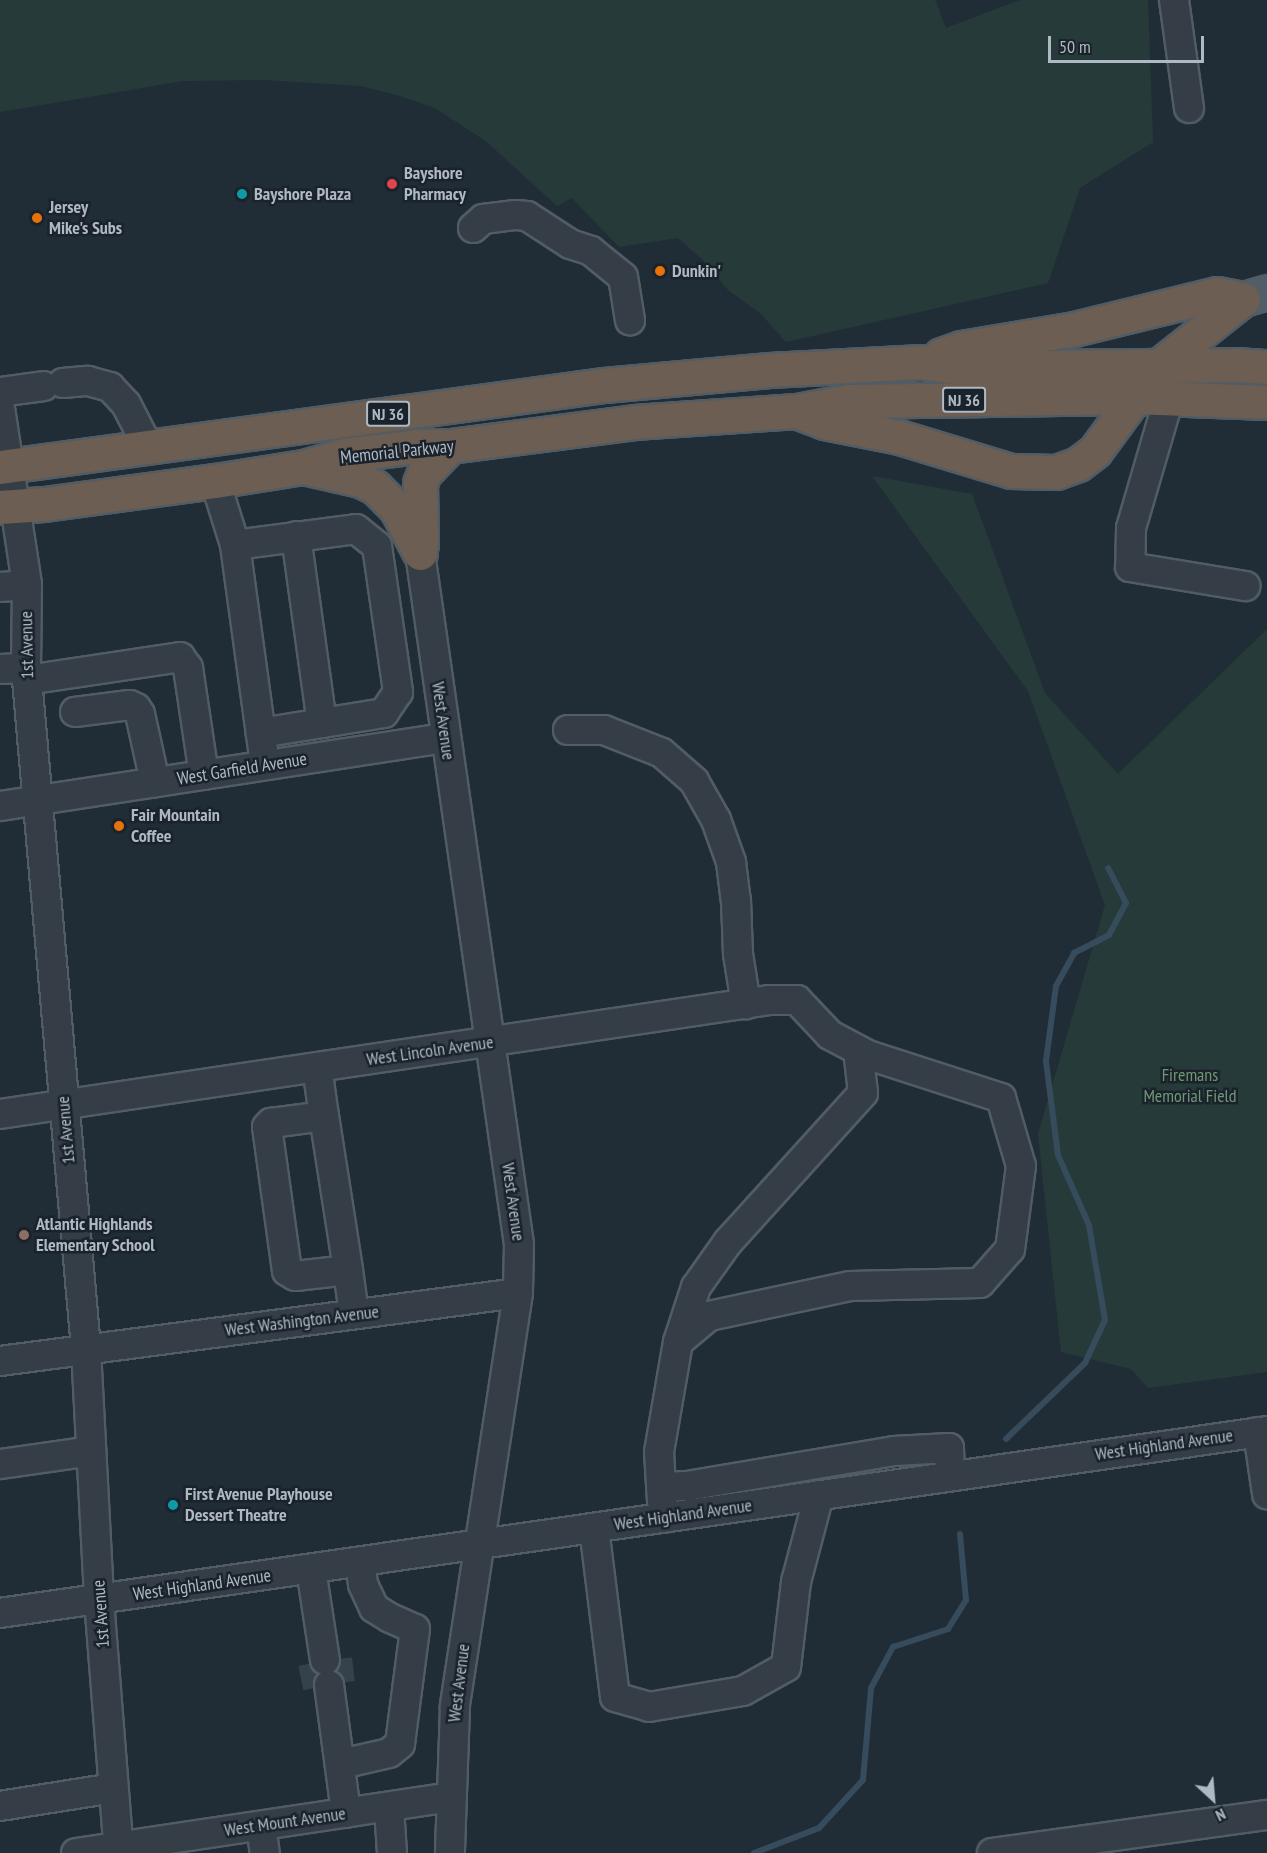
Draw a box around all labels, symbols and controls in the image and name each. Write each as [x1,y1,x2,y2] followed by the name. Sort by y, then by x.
[1051,24,1207,62] scale bar
[1059,35,1091,58] text: 50 m
[404,163,466,206] place label: Bayshore Pharmacy
[385,177,399,191] marker: Bayshore Pharmacy
[254,183,351,205] place label: Bayshore Plaza
[235,187,249,201] marker: Bayshore Plaza
[49,197,122,240] place label: Jersey Mike's Subs
[30,211,44,225] marker: Jersey Mike's Subs
[672,260,721,282] place label: Dunkin'
[653,264,667,278] marker: Dunkin'
[942,387,986,413] road number: NJ 36
[366,401,410,427] road number: NJ 36
[339,435,455,469] street label: Memorial Parkway
[16,611,38,679] street label: 1st Avenue
[427,680,459,762] street label: West Avenue
[175,748,309,790] street label: West Garfield Avenue
[131,805,220,848] place label: Fair Mountain Coffee
[112,819,126,833] marker: Fair Mountain Coffee
[365,1031,495,1071] street label: West Lincoln Avenue
[1143,1065,1237,1108] park label: Firemans Memorial Field
[52,1095,80,1165] street label: 1st Avenue
[497,1161,529,1243] street label: West Avenue
[36,1214,155,1256] place label: Atlantic Highlands Elementary School
[17,1228,31,1242] marker: Atlantic Highlands Elementary School
[223,1301,381,1341] street label: West Washington Avenue
[1093,1425,1235,1465] street label: West Highland Avenue
[185,1484,333,1526] place label: First Avenue Playhouse Dessert Theatre
[612,1495,754,1535] street label: West Highland Avenue
[166,1498,180,1512] marker: First Avenue Playhouse Dessert Theatre
[131,1565,273,1605] street label: West Highland Avenue
[88,1579,114,1649] street label: 1st Avenue
[443,1642,475,1724] street label: West Avenue
[1183,1769,1243,1829] north arrow
[223,1803,347,1841] street label: West Mount Avenue
[1213,1804,1229,1826] text: N

